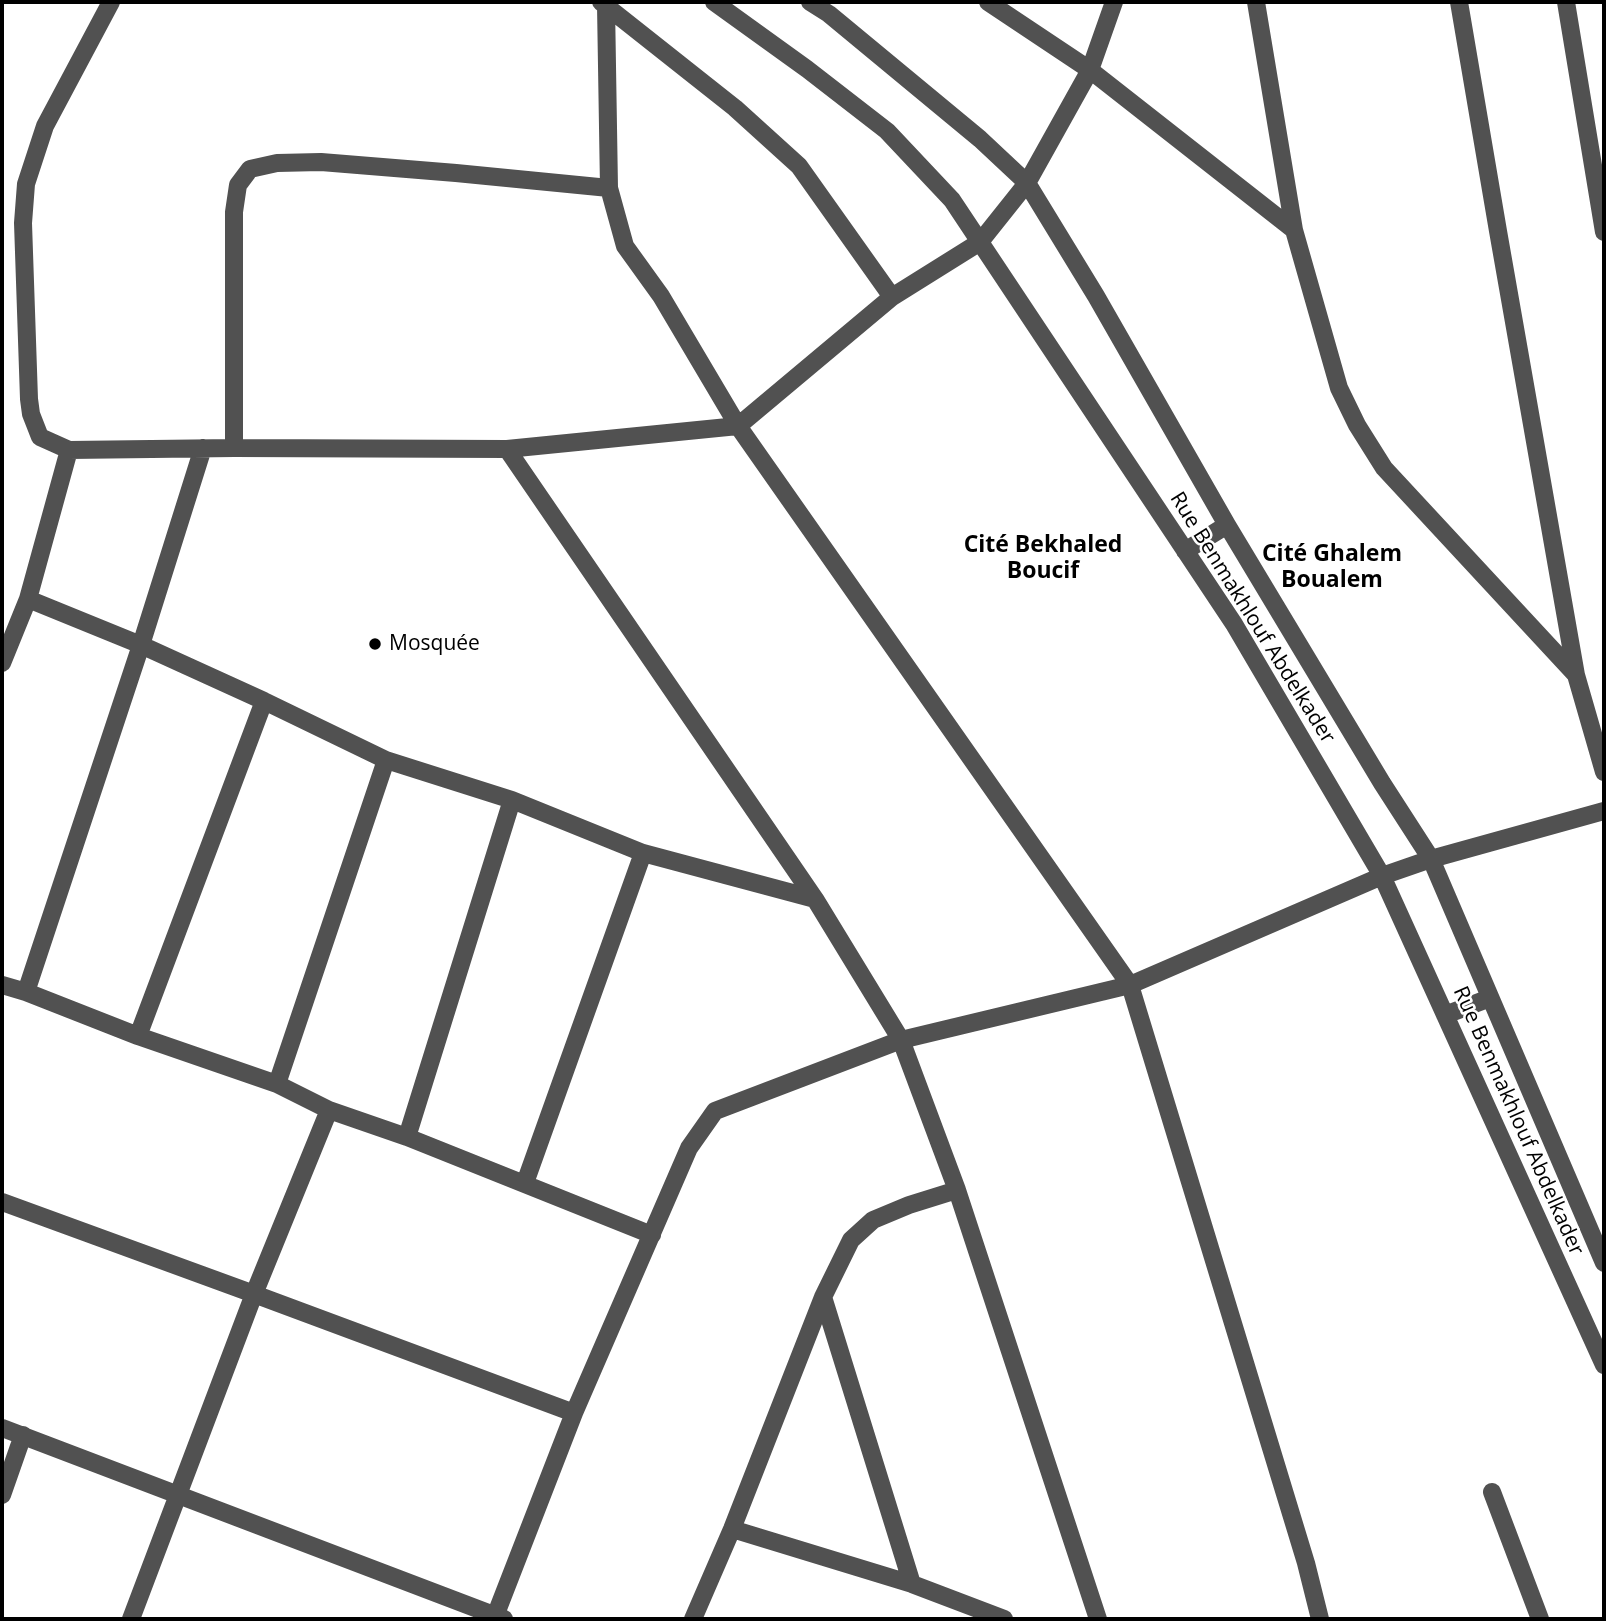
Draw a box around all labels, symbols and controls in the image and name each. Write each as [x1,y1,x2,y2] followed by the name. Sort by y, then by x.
[1164,488,1340,748] street label: Rue Benmakhlouf Abdelkader
[964,531,1122,585] district label: Cité Bekhaled Boucif
[1262,540,1402,594] district label: Cité Ghalem Boualem
[389,631,480,657] place label: Mosquée
[367,636,383,652] marker: Mosquée
[1447,983,1589,1259] street label: Rue Benmakhlouf Abdelkader

